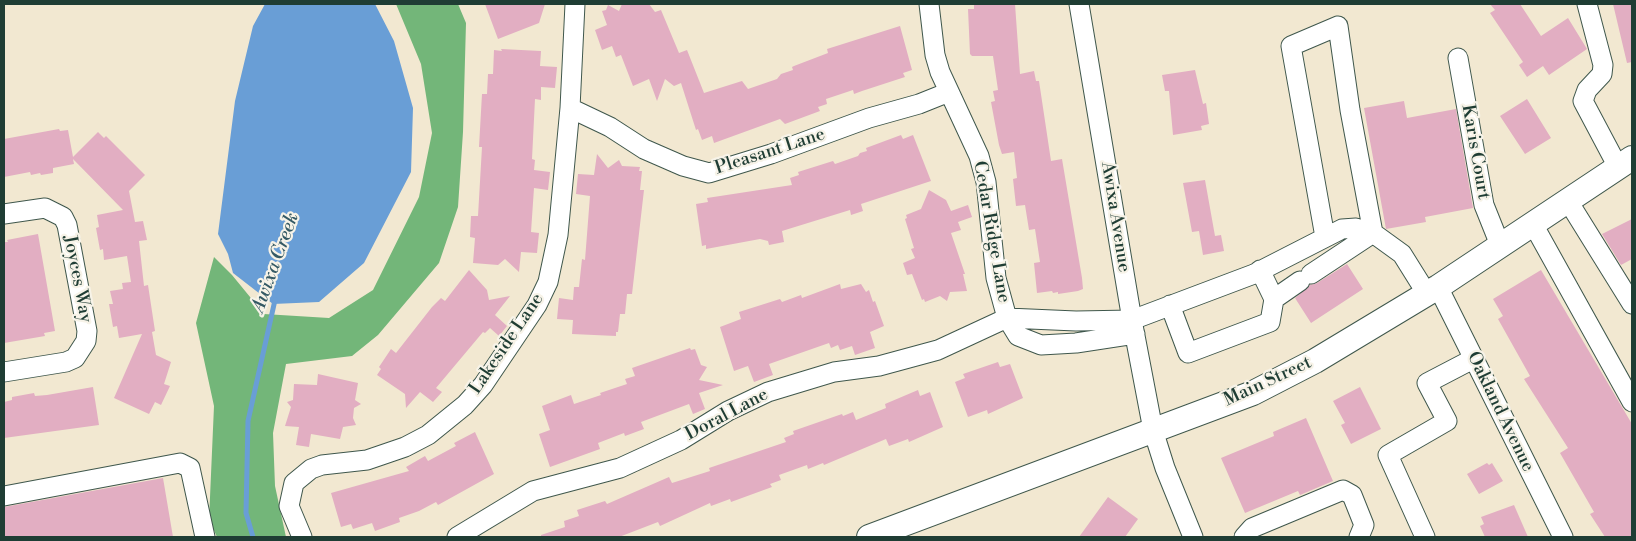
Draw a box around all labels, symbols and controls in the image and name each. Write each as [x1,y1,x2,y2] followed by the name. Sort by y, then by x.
[1456,103,1494,201] street label: Karis Court
[712,124,828,180] street label: Pleasant Lane
[968,159,1014,305] street label: Cedar Ridge Lane
[1096,160,1134,274] street label: Awixa Avenue
[247,210,305,316] water label: Awixa Creek
[58,234,96,324] street label: Joyces Way
[465,289,549,399] street label: Lakeside Lane
[1462,348,1538,476] street label: Oakland Avenue
[1221,352,1315,412] street label: Main Street
[682,384,772,446] street label: Doral Lane

